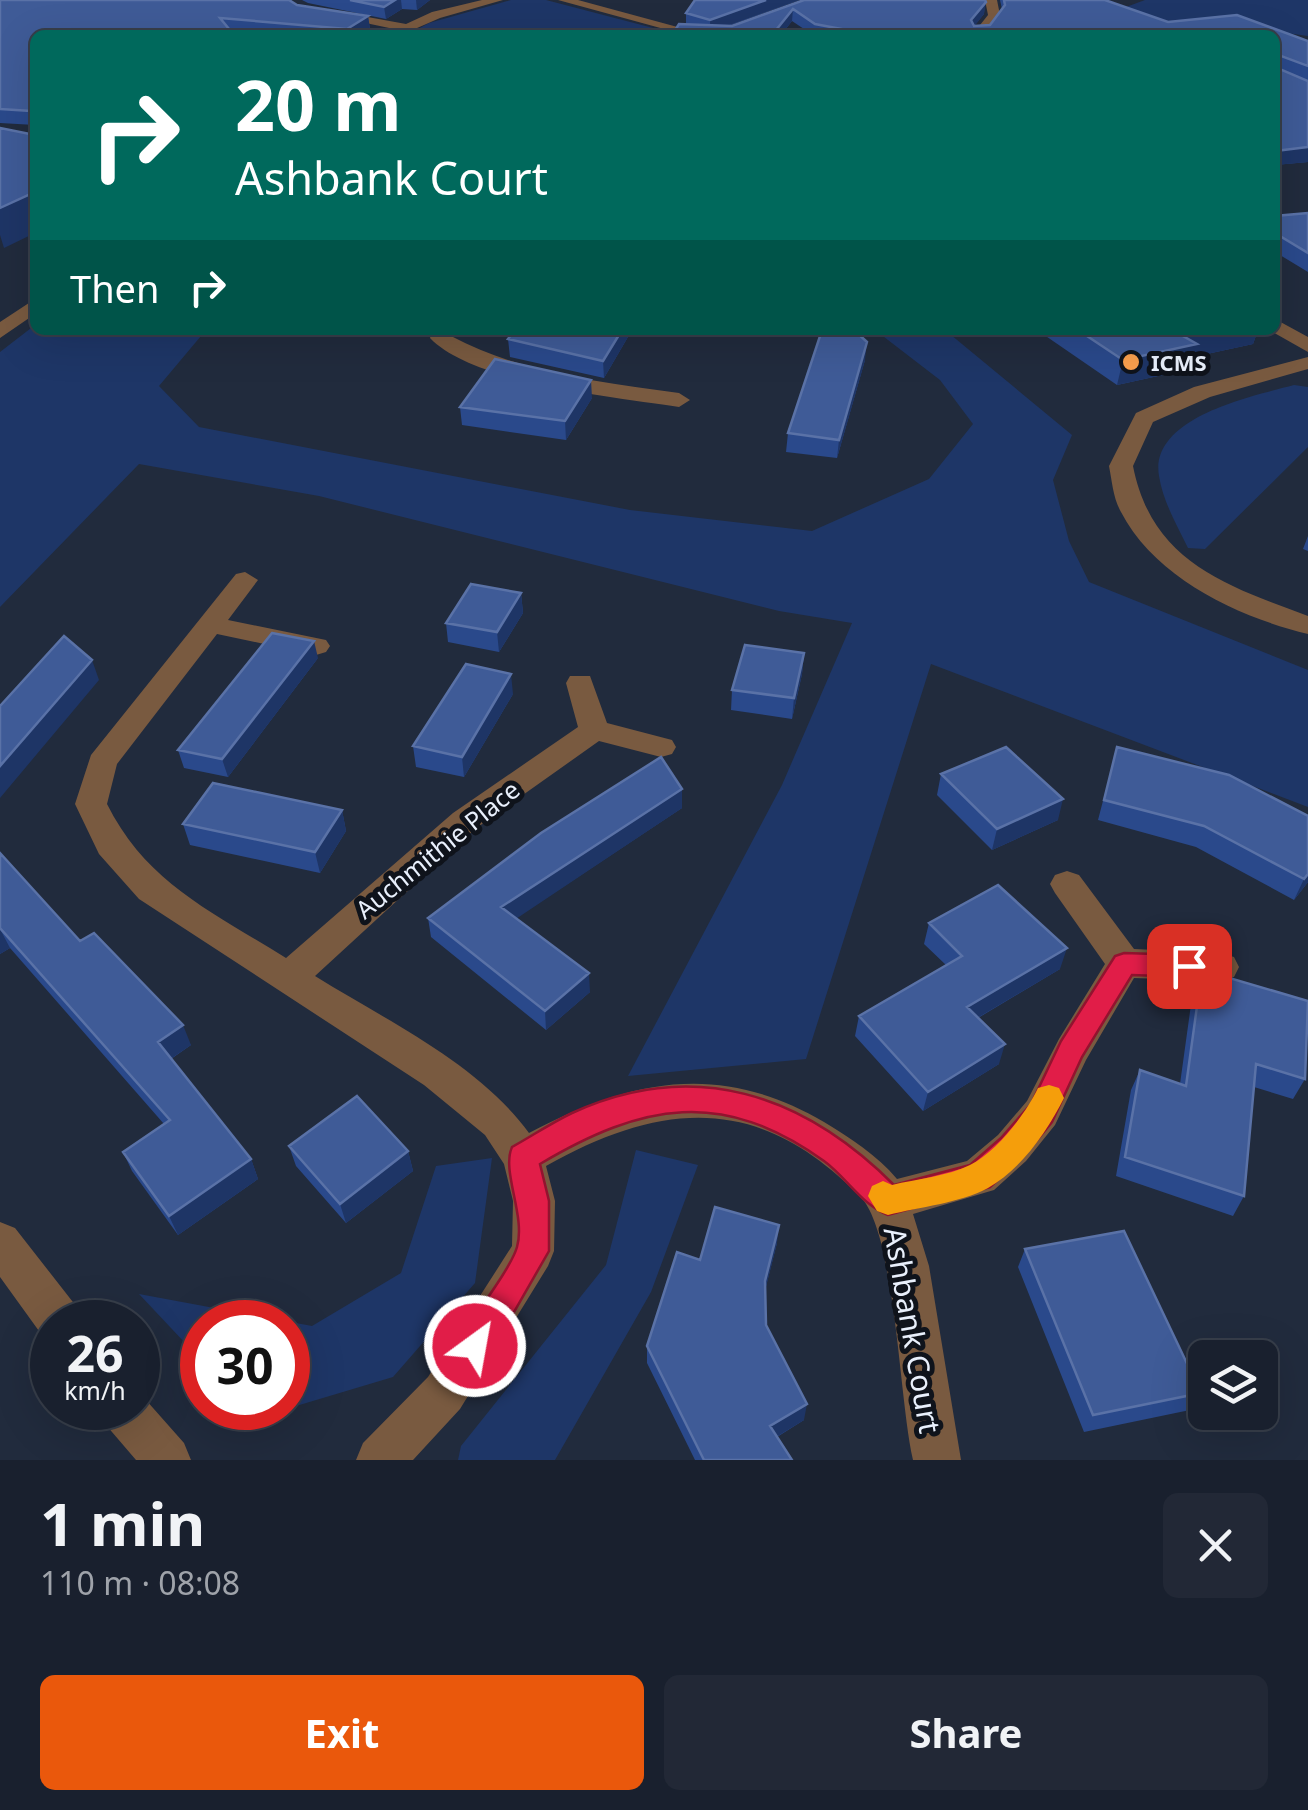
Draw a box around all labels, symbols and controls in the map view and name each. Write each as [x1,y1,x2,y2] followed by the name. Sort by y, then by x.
[235,56,402,152] text: 20 m
[70,70,200,200] icon: right
[235,147,548,208] text: Ashbank Court
[180,260,235,315] icon: right
[70,262,160,314] text: Then
[1151,347,1207,377] place label: ICMS
[1120,351,1142,373] marker: ICMS
[348,772,526,926] street label: Auchmithie Place
[1147,924,1232,1009] pin
[1162,939,1217,994] icon: arrive
[875,1224,951,1436] street label: Ashbank Court
[423,1294,527,1398] position arrow
[180,1300,310,1430] speed limit sign: 30
[66,1319,124,1387] text: 26
[1188,1340,1278,1430] map controls
[1188,1340,1278,1430] button: layers
[64,1373,126,1407] text: km/h
[40,1482,205,1564] text: 1 min
[1163,1493,1268,1598] button: close
[40,1561,240,1604] text: 110 m · 08:08
[40,1675,644,1790] button: Exit
[664,1675,1268,1790] button: Share

